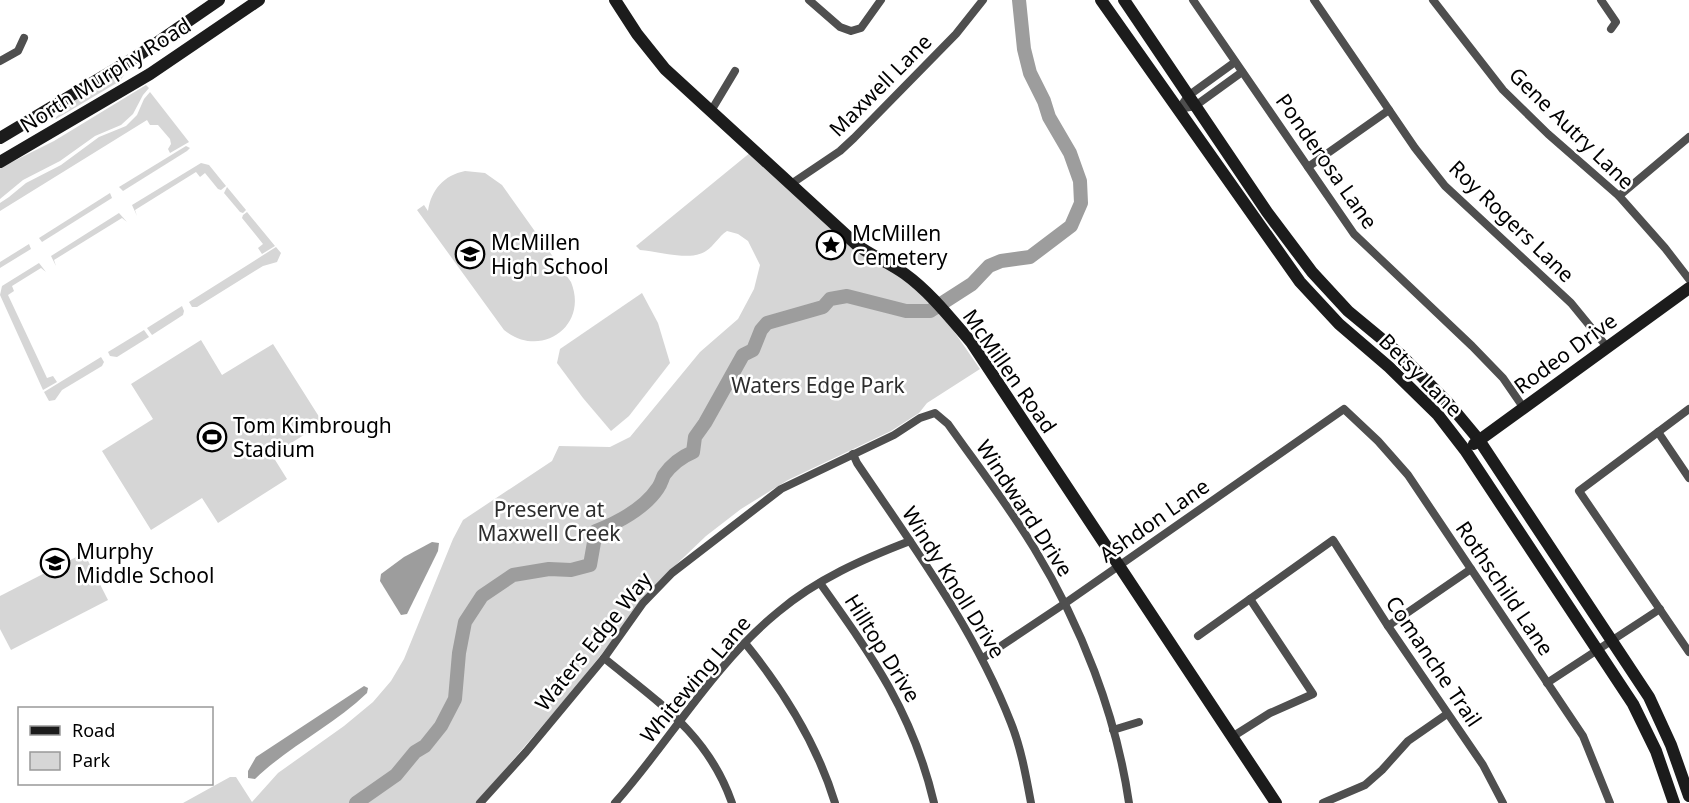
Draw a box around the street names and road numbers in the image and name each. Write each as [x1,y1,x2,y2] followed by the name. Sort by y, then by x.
[14,11,196,139] street label: North Murphy Road
[823,28,937,142] street label: Maxwell Lane
[1503,61,1641,195] street label: Gene Autry Lane
[1270,88,1384,234] street label: Ponderosa Lane
[1443,154,1581,288] street label: Roy Rogers Lane
[957,304,1063,438] street label: McMillen Road
[1508,306,1622,400] street label: Rodeo Drive
[1373,327,1469,423] street label: Betsy Lane
[970,434,1080,582] street label: Windward Drive
[1093,472,1215,568] street label: Ashdon Lane
[896,501,1012,663] street label: Windy Knoll Drive
[1450,515,1560,661] street label: Rothschild Lane
[528,566,658,716] street label: Waters Edge Way
[839,589,927,707] street label: Hilltop Drive
[1380,590,1488,732] street label: Comanche Trail
[634,610,756,748] street label: Whitewing Lane

